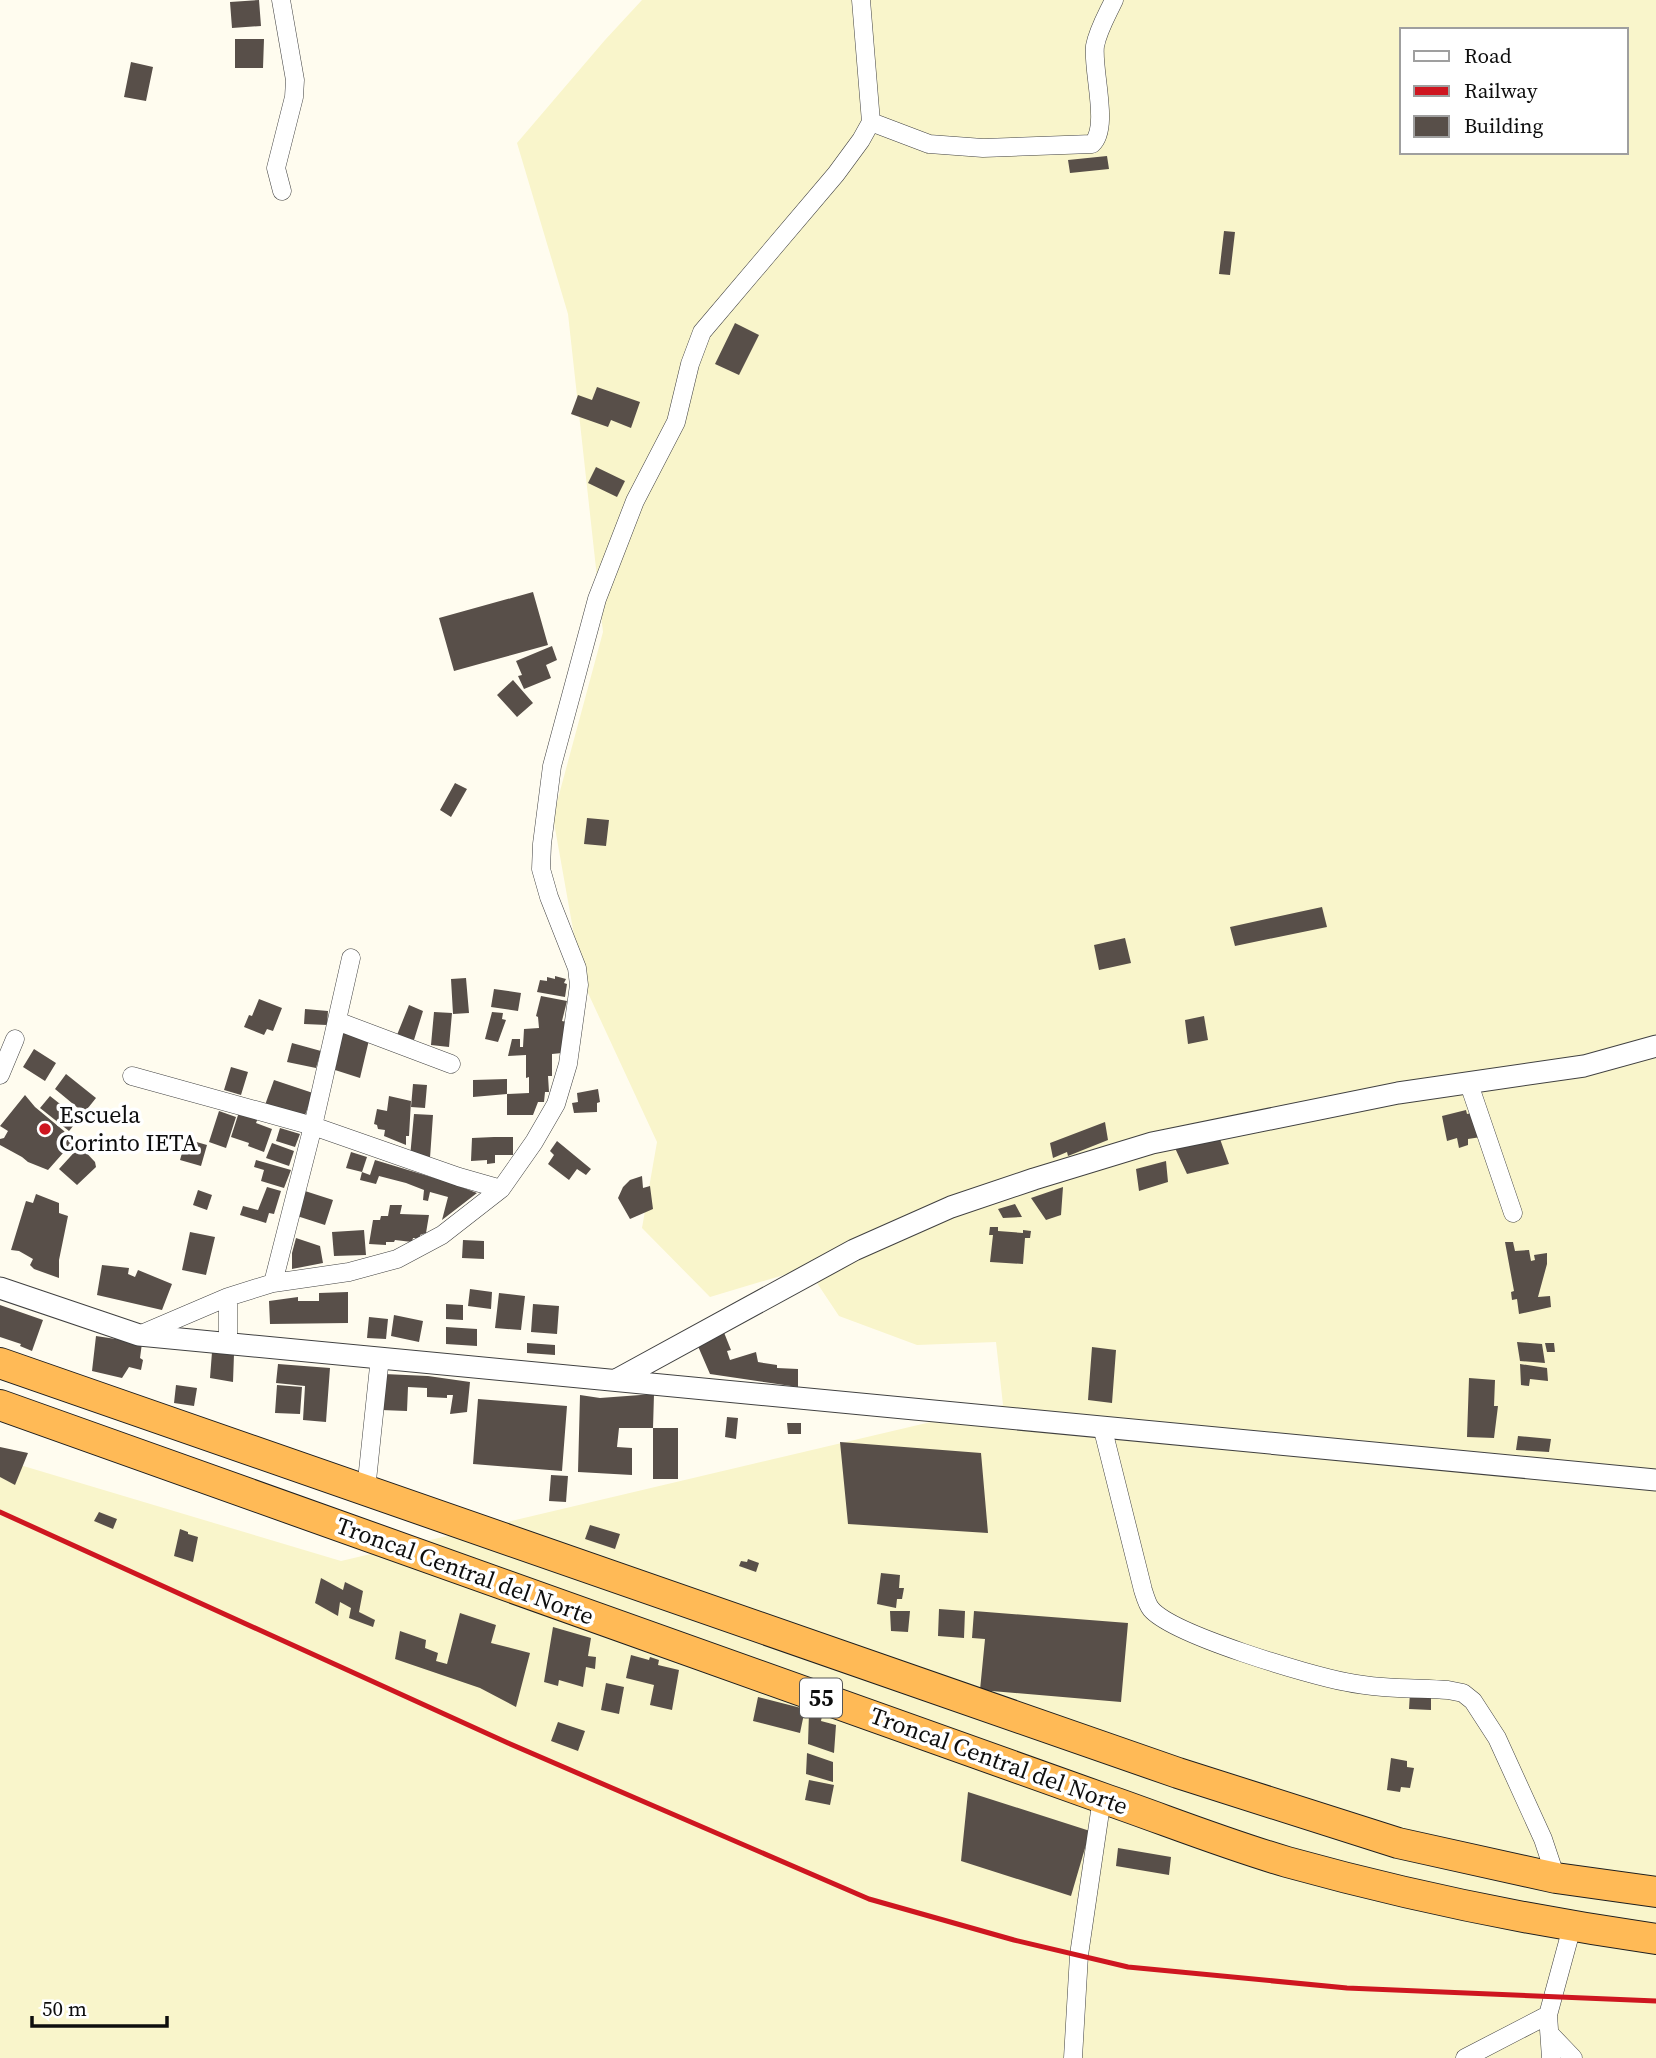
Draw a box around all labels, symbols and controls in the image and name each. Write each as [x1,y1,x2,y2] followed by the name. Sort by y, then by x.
[1400,28,1628,154] legend
[1464,41,1512,70] text: Road
[1464,76,1538,105] text: Railway
[1464,111,1543,140] text: Building
[59,1098,198,1159] place label: Escuela Corinto IETA
[37,1121,53,1137] marker: Escuela Corinto IETA
[332,1508,599,1633] street label: Troncal Central del Norte
[800,1679,842,1718] road number: 55
[866,1698,1133,1823] street label: Troncal Central del Norte
[32,1984,166,2028] scale bar
[42,1994,87,2023] text: 50 m

